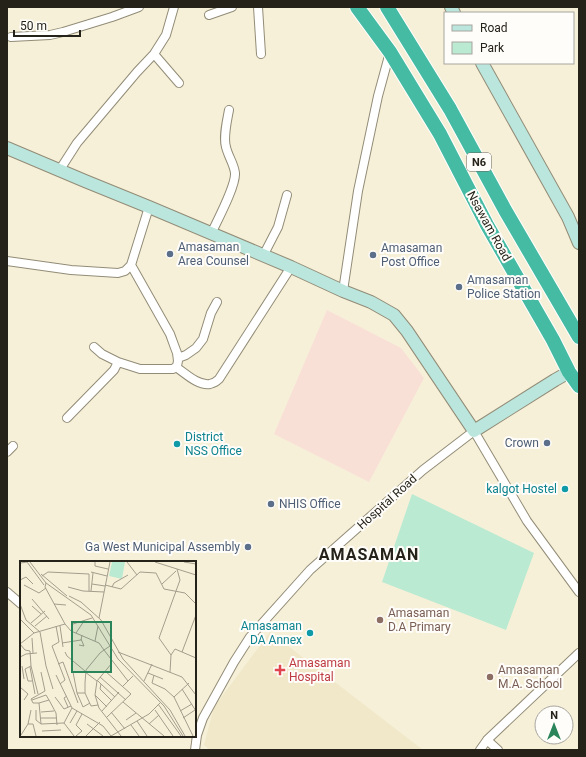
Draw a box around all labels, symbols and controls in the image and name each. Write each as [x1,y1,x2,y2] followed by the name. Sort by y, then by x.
[14,12,80,38] scale bar
[444,12,574,64] legend
[20,19,47,33] text: 50 m
[480,21,508,35] text: Road
[480,41,505,55] text: Park
[467,153,491,171] road number: N6
[464,189,514,263] street label: Nsawam Road
[178,240,249,268] place label: Amasaman Area Counsel
[381,241,442,269] place label: Amasaman Post Office
[165,249,175,259] marker: Amasaman Area Counsel
[368,250,378,260] marker: Amasaman Post Office
[467,273,541,301] place label: Amasaman Police Station
[454,282,464,292] marker: Amasaman Police Station
[185,430,242,458] place label: District NSS Office
[505,436,539,450] place label: Crown
[542,438,552,448] marker: Crown
[172,439,182,449] marker: District NSS Office
[354,472,420,532] street label: Hospital Road
[486,482,557,496] place label: kalgot Hostel
[560,484,570,494] marker: kalgot Hostel
[279,497,341,511] place label: NHIS Office
[266,499,276,509] marker: NHIS Office
[85,540,240,554] place label: Ga West Municipal Assembly
[243,542,253,552] marker: Ga West Municipal Assembly
[319,545,419,564] district label: AMASAMAN
[20,561,196,737] inset map
[388,606,451,634] place label: Amasaman D.A Primary
[375,615,385,625] marker: Amasaman D.A Primary
[241,619,302,647] place label: Amasaman DA Annex
[305,628,315,638] marker: Amasaman DA Annex
[289,656,350,684] place label: Amasaman Hospital
[498,663,562,691] place label: Amasaman M.A. School
[274,664,286,676] marker: Amasaman Hospital
[485,672,495,682] marker: Amasaman M.A. School
[534,705,574,745] north arrow
[550,709,558,722] text: N

